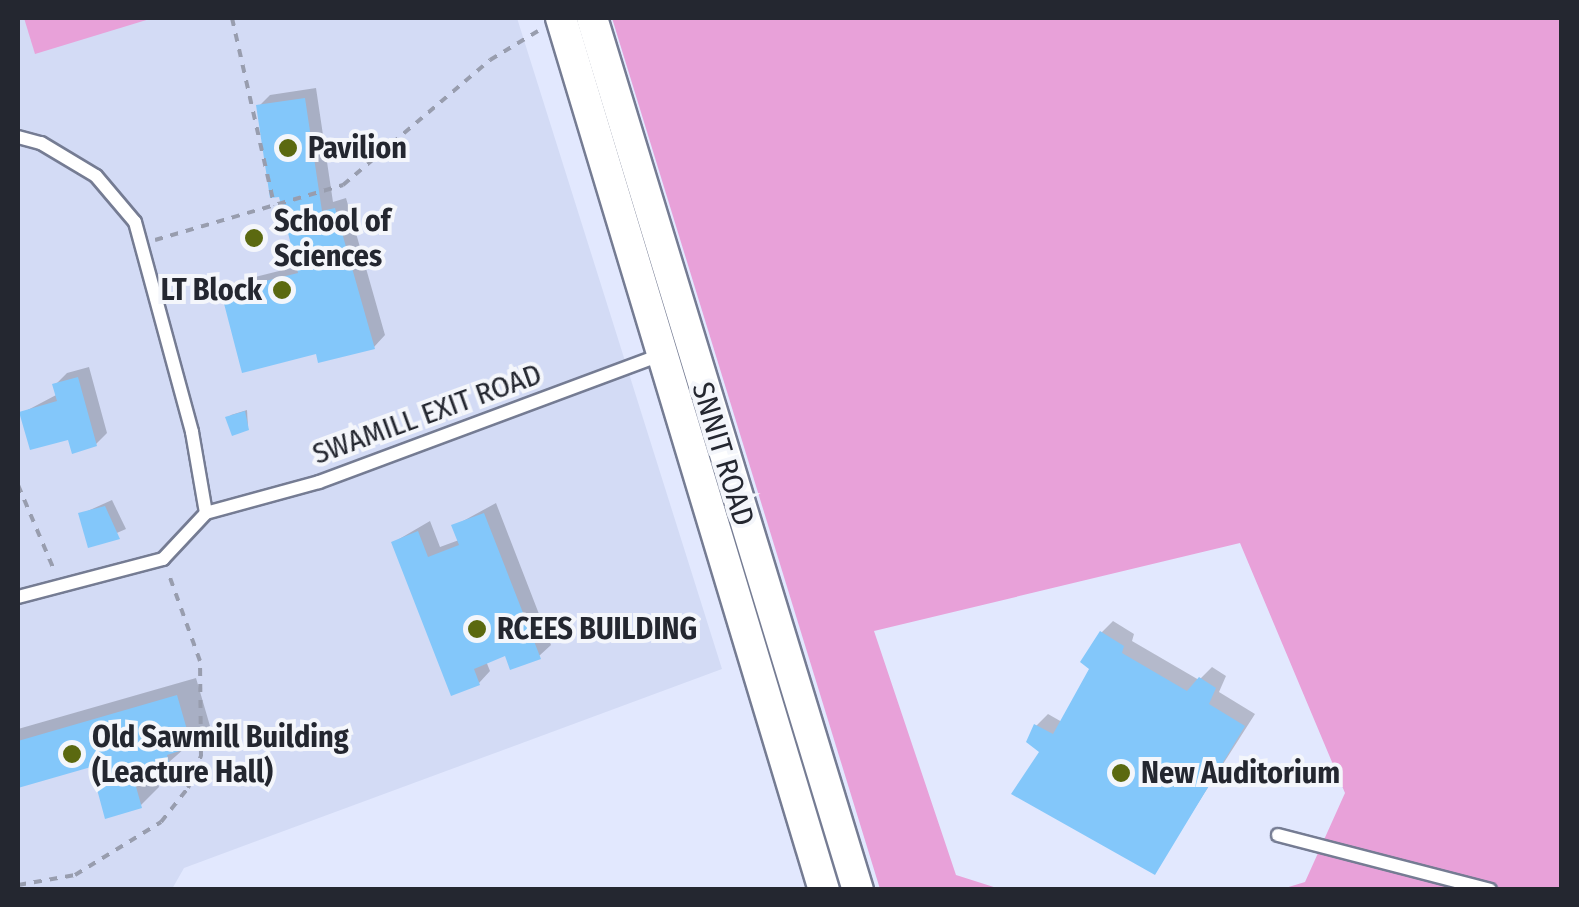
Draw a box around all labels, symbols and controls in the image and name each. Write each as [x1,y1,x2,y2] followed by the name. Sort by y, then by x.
[308,130,407,166] place label: Pavilion
[277,137,299,159] marker: Pavilion
[274,203,391,274] place label: School of Sciences
[243,227,265,249] marker: School of Sciences
[161,272,262,308] place label: LT Block
[271,279,293,301] marker: LT Block
[308,356,546,472] street label: SWAMILL EXIT ROAD
[684,378,762,530] street label: SNNIT ROAD
[497,611,697,647] place label: RCEES BUILDING
[466,618,488,640] marker: RCEES BUILDING
[92,719,349,790] place label: Old Sawmill Building (Leacture Hall)
[61,743,83,765] marker: Old Sawmill Building (Leacture Hall)
[1141,755,1340,791] place label: New Auditorium
[1110,762,1132,784] marker: New Auditorium

